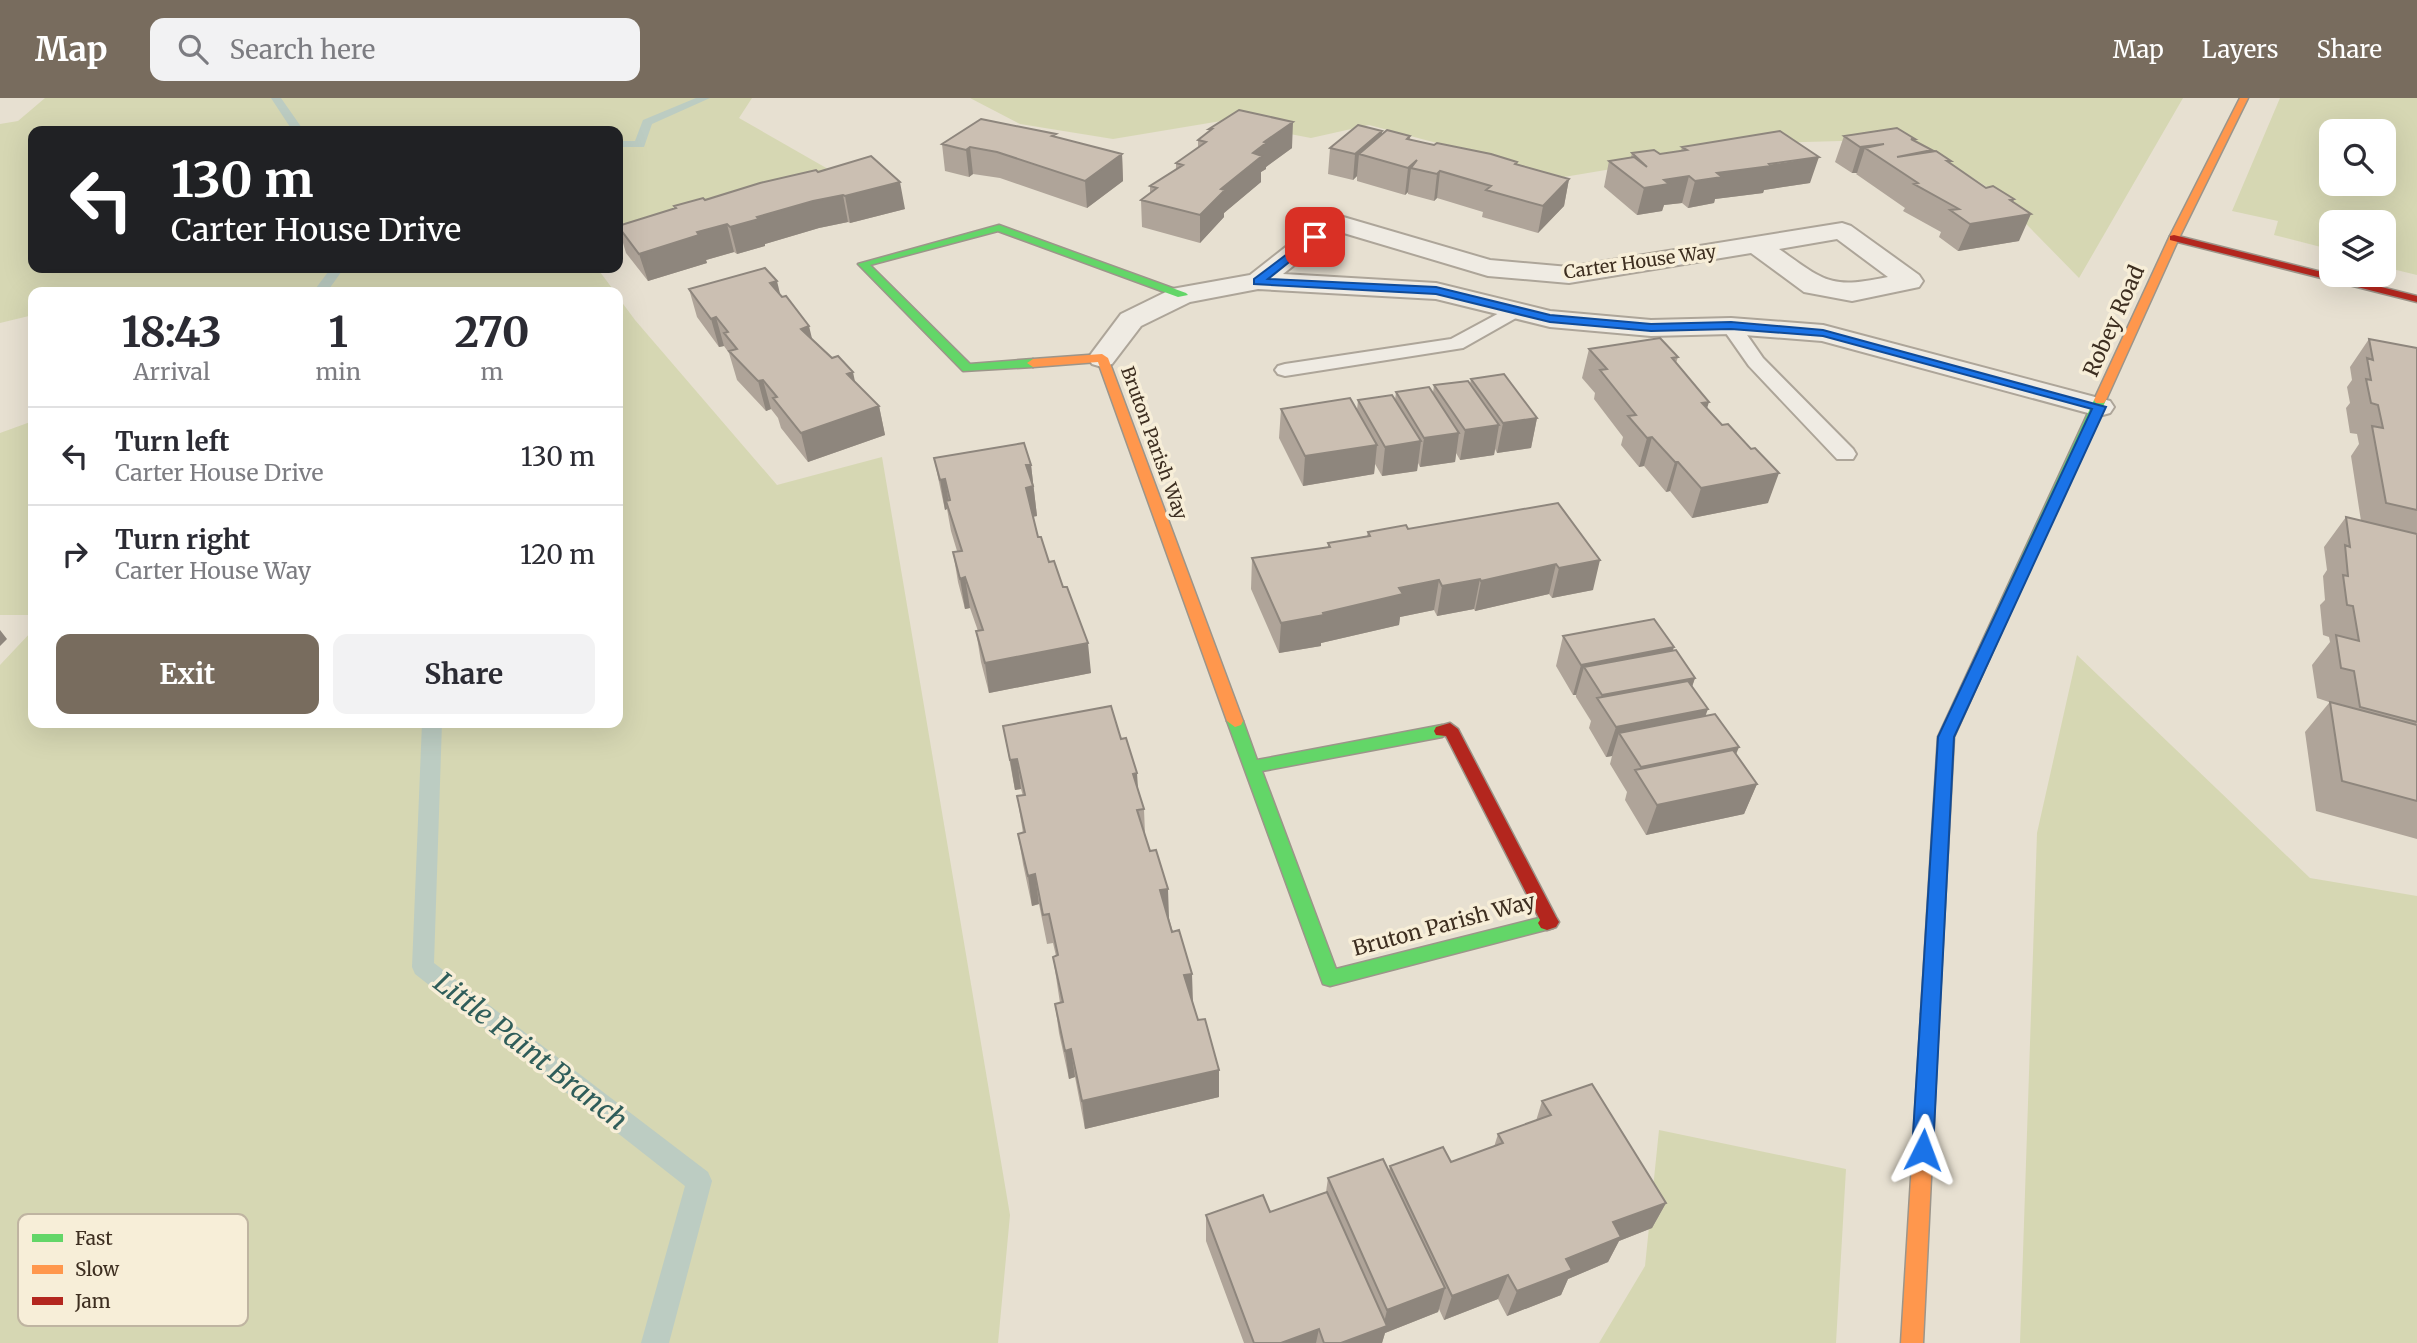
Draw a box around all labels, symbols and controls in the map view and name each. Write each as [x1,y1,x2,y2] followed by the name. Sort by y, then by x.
[150,18,640,81] search box
[35,29,108,70] text: Map
[174,30,212,68] icon: search
[230,33,375,66] text: Search here
[2113,34,2164,65] text: Map
[2202,34,2278,65] text: Layers
[2316,34,2382,65] text: Share
[2319,119,2396,287] map controls
[2319,119,2396,196] button: search
[171,149,314,210] text: 130 m
[56,154,147,245] icon: left
[1285,207,1345,267] pin
[171,210,461,250] text: Carter House Drive
[2319,210,2396,287] button: layers
[1296,218,1334,256] icon: arrive
[1562,239,1718,284] street label: Carter House Way
[2077,261,2150,381] street label: Robey Road
[122,306,222,358] text: 18:43
[328,306,348,358] text: 1
[454,306,529,358] text: 270
[133,357,210,386] text: Arrival
[315,357,361,386] text: min
[481,357,503,386] text: m
[1116,363,1193,523] street label: Bruton Parish Way
[115,425,229,458] text: Turn left
[56,437,94,475] icon: left
[521,440,595,473] text: 130 m
[115,458,324,487] text: Carter House Drive
[115,523,250,556] text: Turn right
[56,535,94,573] icon: right
[520,538,595,571] text: 120 m
[115,556,311,585] text: Carter House Way
[56,634,319,714] button: Exit
[333,634,595,714] button: Share
[1350,887,1539,962] street label: Bruton Parish Way
[427,964,635,1138] water label: Little Paint Branch
[1886,1113,1960,1187] position arrow
[18,1214,248,1326] legend
[75,1226,113,1250] text: Fast
[75,1257,120,1281] text: Slow
[74,1289,111,1313] text: Jam

